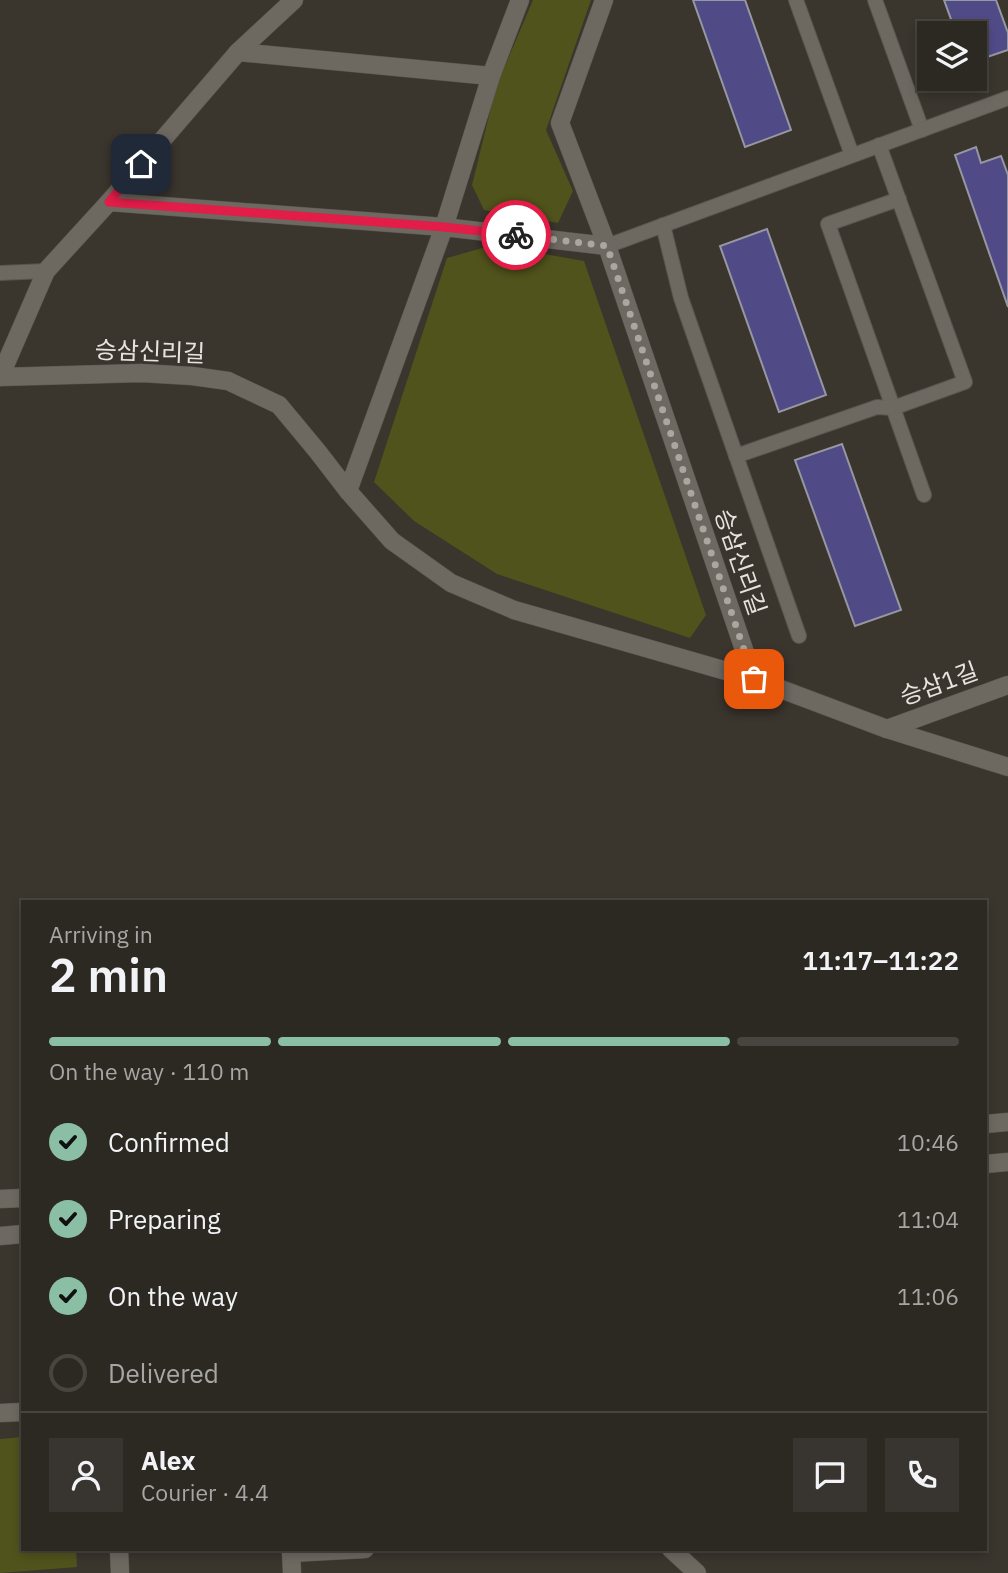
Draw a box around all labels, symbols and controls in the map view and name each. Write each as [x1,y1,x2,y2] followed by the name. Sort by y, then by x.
[917,21,987,91] map controls
[917,21,987,91] button: layers
[111,134,171,194] pin
[122,145,160,183] icon: home
[481,200,551,270] courier
[497,216,535,254] icon: bike
[94,333,206,369] street label: 승삼신리길
[708,504,774,619] street label: 승삼신리길
[724,649,784,709] pin
[895,654,982,712] street label: 승삼1길
[735,660,773,698] icon: bag
[49,919,153,949] text: Arriving in
[802,943,959,977] text: 11:17–11:22
[49,945,168,1005] text: 2 min
[49,1056,249,1086] text: On the way · 110 m
[49,1123,87,1161] icon: check
[108,1125,230,1159] text: Confirmed
[897,1127,959,1157] text: 10:46
[49,1200,87,1238] icon: check
[108,1202,221,1236] text: Preparing
[897,1204,959,1234] text: 11:04
[49,1277,87,1315] icon: check
[108,1279,238,1313] text: On the way
[897,1281,959,1311] text: 11:06
[108,1356,219,1390] text: Delivered
[49,1438,123,1512] button: person
[793,1438,867,1512] button: chat
[885,1438,959,1512] button: phone
[141,1443,195,1477] text: Alex
[141,1477,269,1507] text: Courier · 4.4

